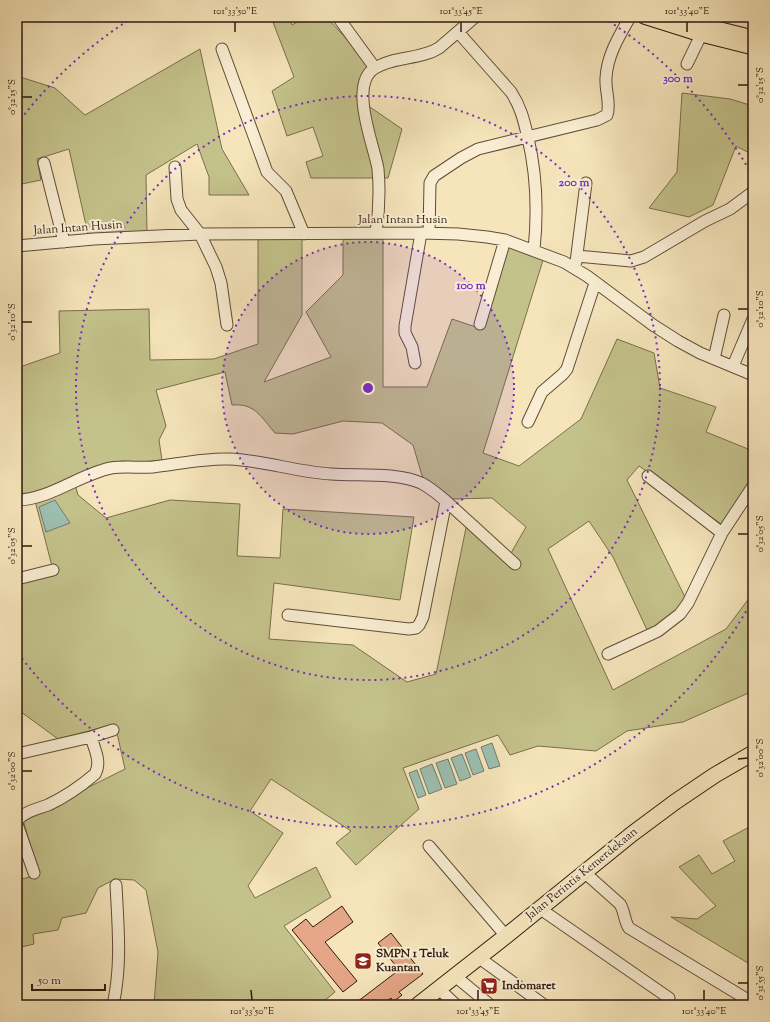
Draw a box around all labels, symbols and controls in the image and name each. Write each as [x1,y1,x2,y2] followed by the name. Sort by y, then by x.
[213,4,257,19] text: 101°33'50"E
[440,4,482,19] text: 101°33'45"E
[665,4,709,19] text: 101°33'40"E
[753,67,768,103] text: 0°32'15"S
[663,70,693,88] text: 300 m
[5,79,20,115] text: 0°32'15"S
[559,174,589,192] text: 200 m
[357,211,448,229] street label: Jalan Intan Husin
[32,216,123,240] street label: Jalan Intan Husin
[455,277,486,295] text: 100 m
[753,290,768,328] text: 0°32'10"S
[5,303,20,341] text: 0°32'10"S
[361,381,375,395] centre of rings
[753,515,768,553] text: 0°32'05"S
[5,527,20,565] text: 0°32'05"S
[753,739,768,777] text: 0°32'00"S
[5,752,20,790] text: 0°32'00"S
[521,823,642,926] street label: Jalan Perintis Kemerdekaan
[375,945,449,977] place label: SMPN 1 Teluk Kuantan
[353,951,373,971] school or university icon: SMPN 1 Teluk Kuantan
[753,965,768,1000] text: 0°31'55"S
[32,966,105,992] scale bar
[37,972,61,990] text: 50 m
[479,976,499,996] supermarket icon: Indomaret
[501,977,556,995] place label: Indomaret
[230,1004,274,1019] text: 101°33'50"E
[457,1004,499,1019] text: 101°33'45"E
[682,1004,726,1019] text: 101°33'40"E

